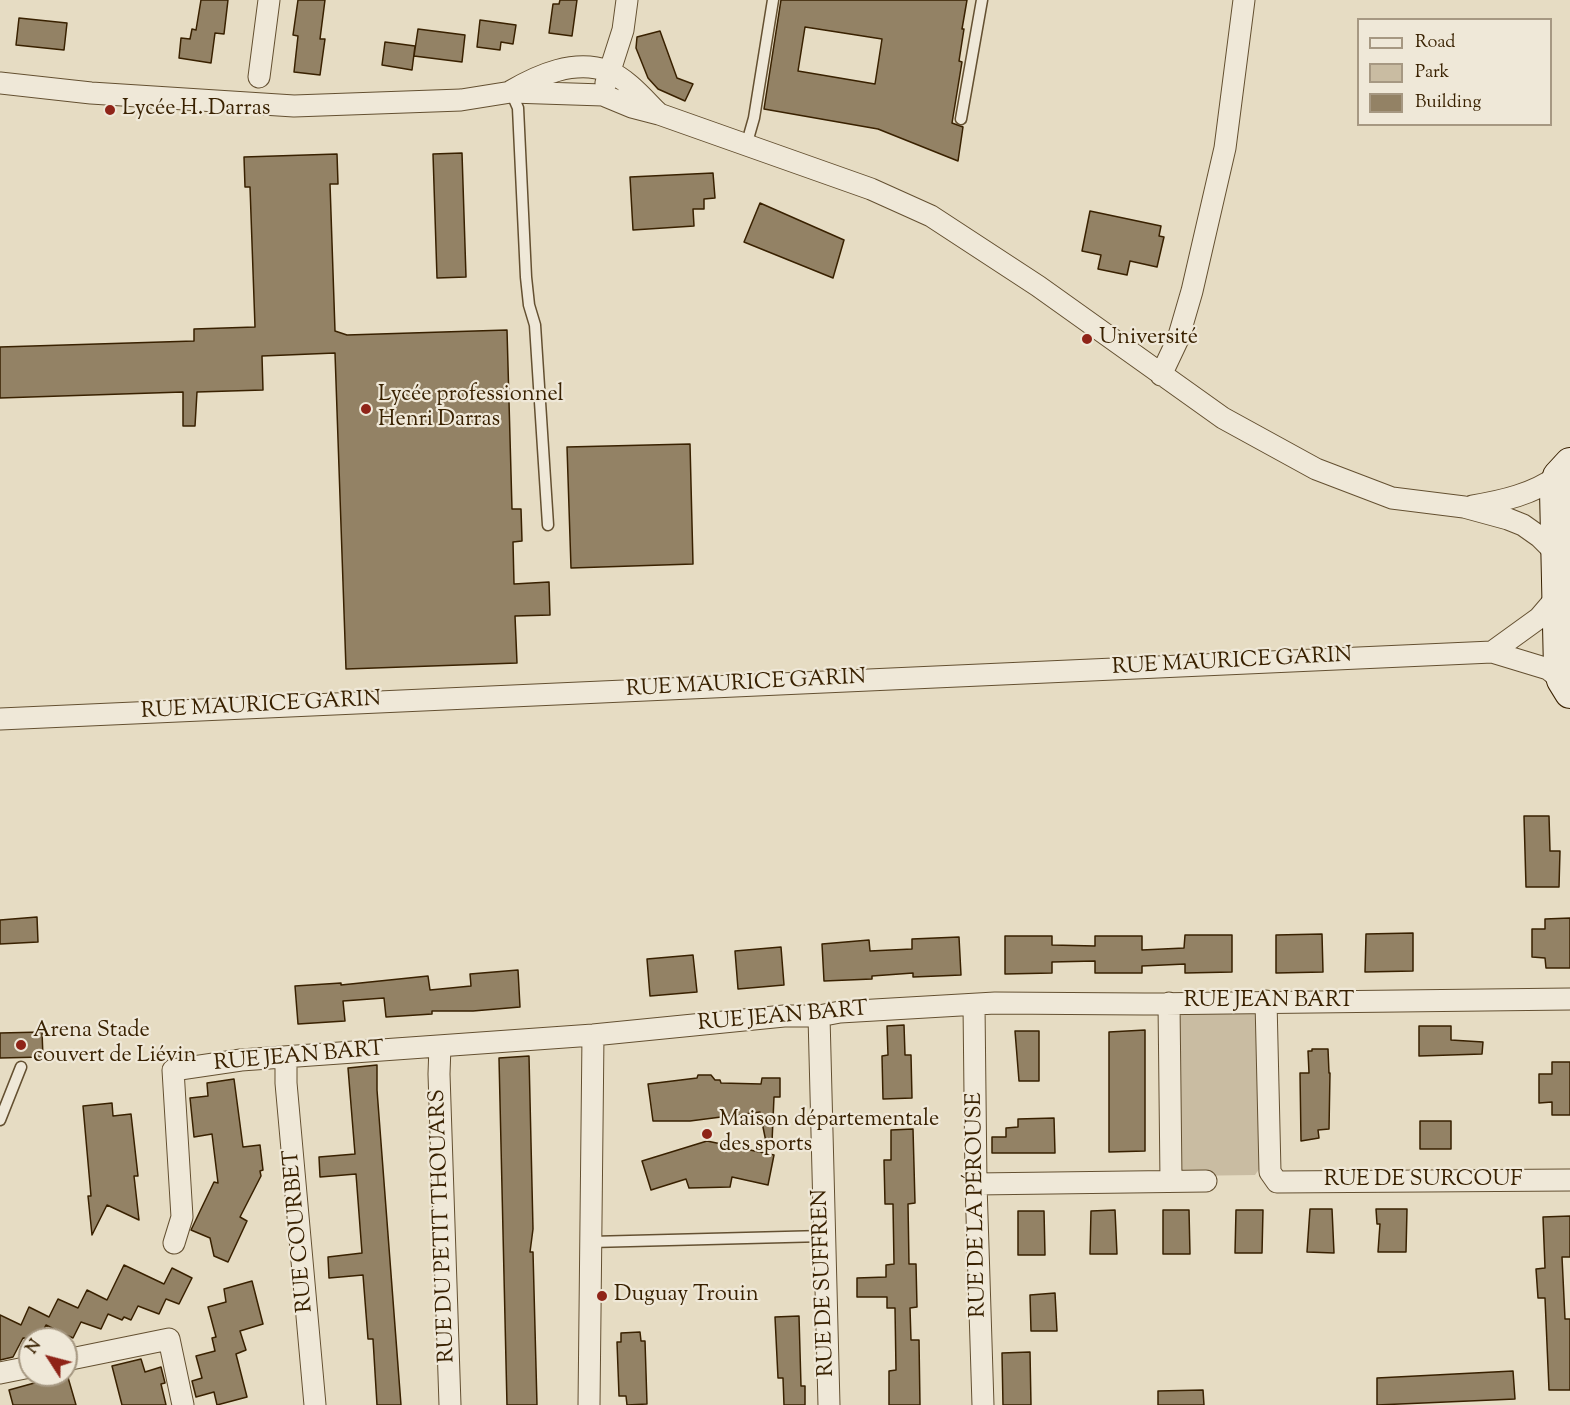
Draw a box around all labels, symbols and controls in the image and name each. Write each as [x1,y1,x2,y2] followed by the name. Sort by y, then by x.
[1357,18,1552,126] legend
[1415,30,1455,56] text: Road
[1415,60,1449,86] text: Park
[1415,90,1481,116] text: Building
[122,97,270,123] place label: Lycée H. Darras
[103,103,117,117] marker: Lycée H. Darras
[1099,326,1198,352] place label: Université
[1080,332,1094,346] marker: Université
[378,383,564,434] place label: Lycée professionnel Henri Darras
[359,402,373,416] marker: Lycée professionnel Henri Darras
[1111,644,1353,682] street label: RUE MAURICE GARIN
[625,666,867,704] street label: RUE MAURICE GARIN
[140,688,382,726] street label: RUE MAURICE GARIN
[1184,989,1354,1015] street label: RUE JEAN BART
[697,997,869,1039] street label: RUE JEAN BART
[33,1019,196,1070] place label: Arena Stade couvert de Liévin
[213,1037,385,1079] street label: RUE JEAN BART
[14,1038,28,1052] marker: Arena Stade couvert de Liévin
[426,1089,462,1363] street label: RUE DU PETIT THOUARS
[963,1092,993,1318] street label: RUE DE LA PÉROUSE
[719,1108,939,1160] place label: Maison départementale des sports
[700,1127,714,1141] marker: Maison départementale des sports
[280,1149,320,1313] street label: RUE COURBET
[1324,1168,1522,1194] street label: RUE DE SURCOUF
[809,1189,841,1377] street label: RUE DE SUFFREN
[614,1283,759,1309] place label: Duguay Trouin
[595,1289,609,1303] marker: Duguay Trouin
[18,1327,78,1387] north arrow
[22,1335,48,1359] text: N

